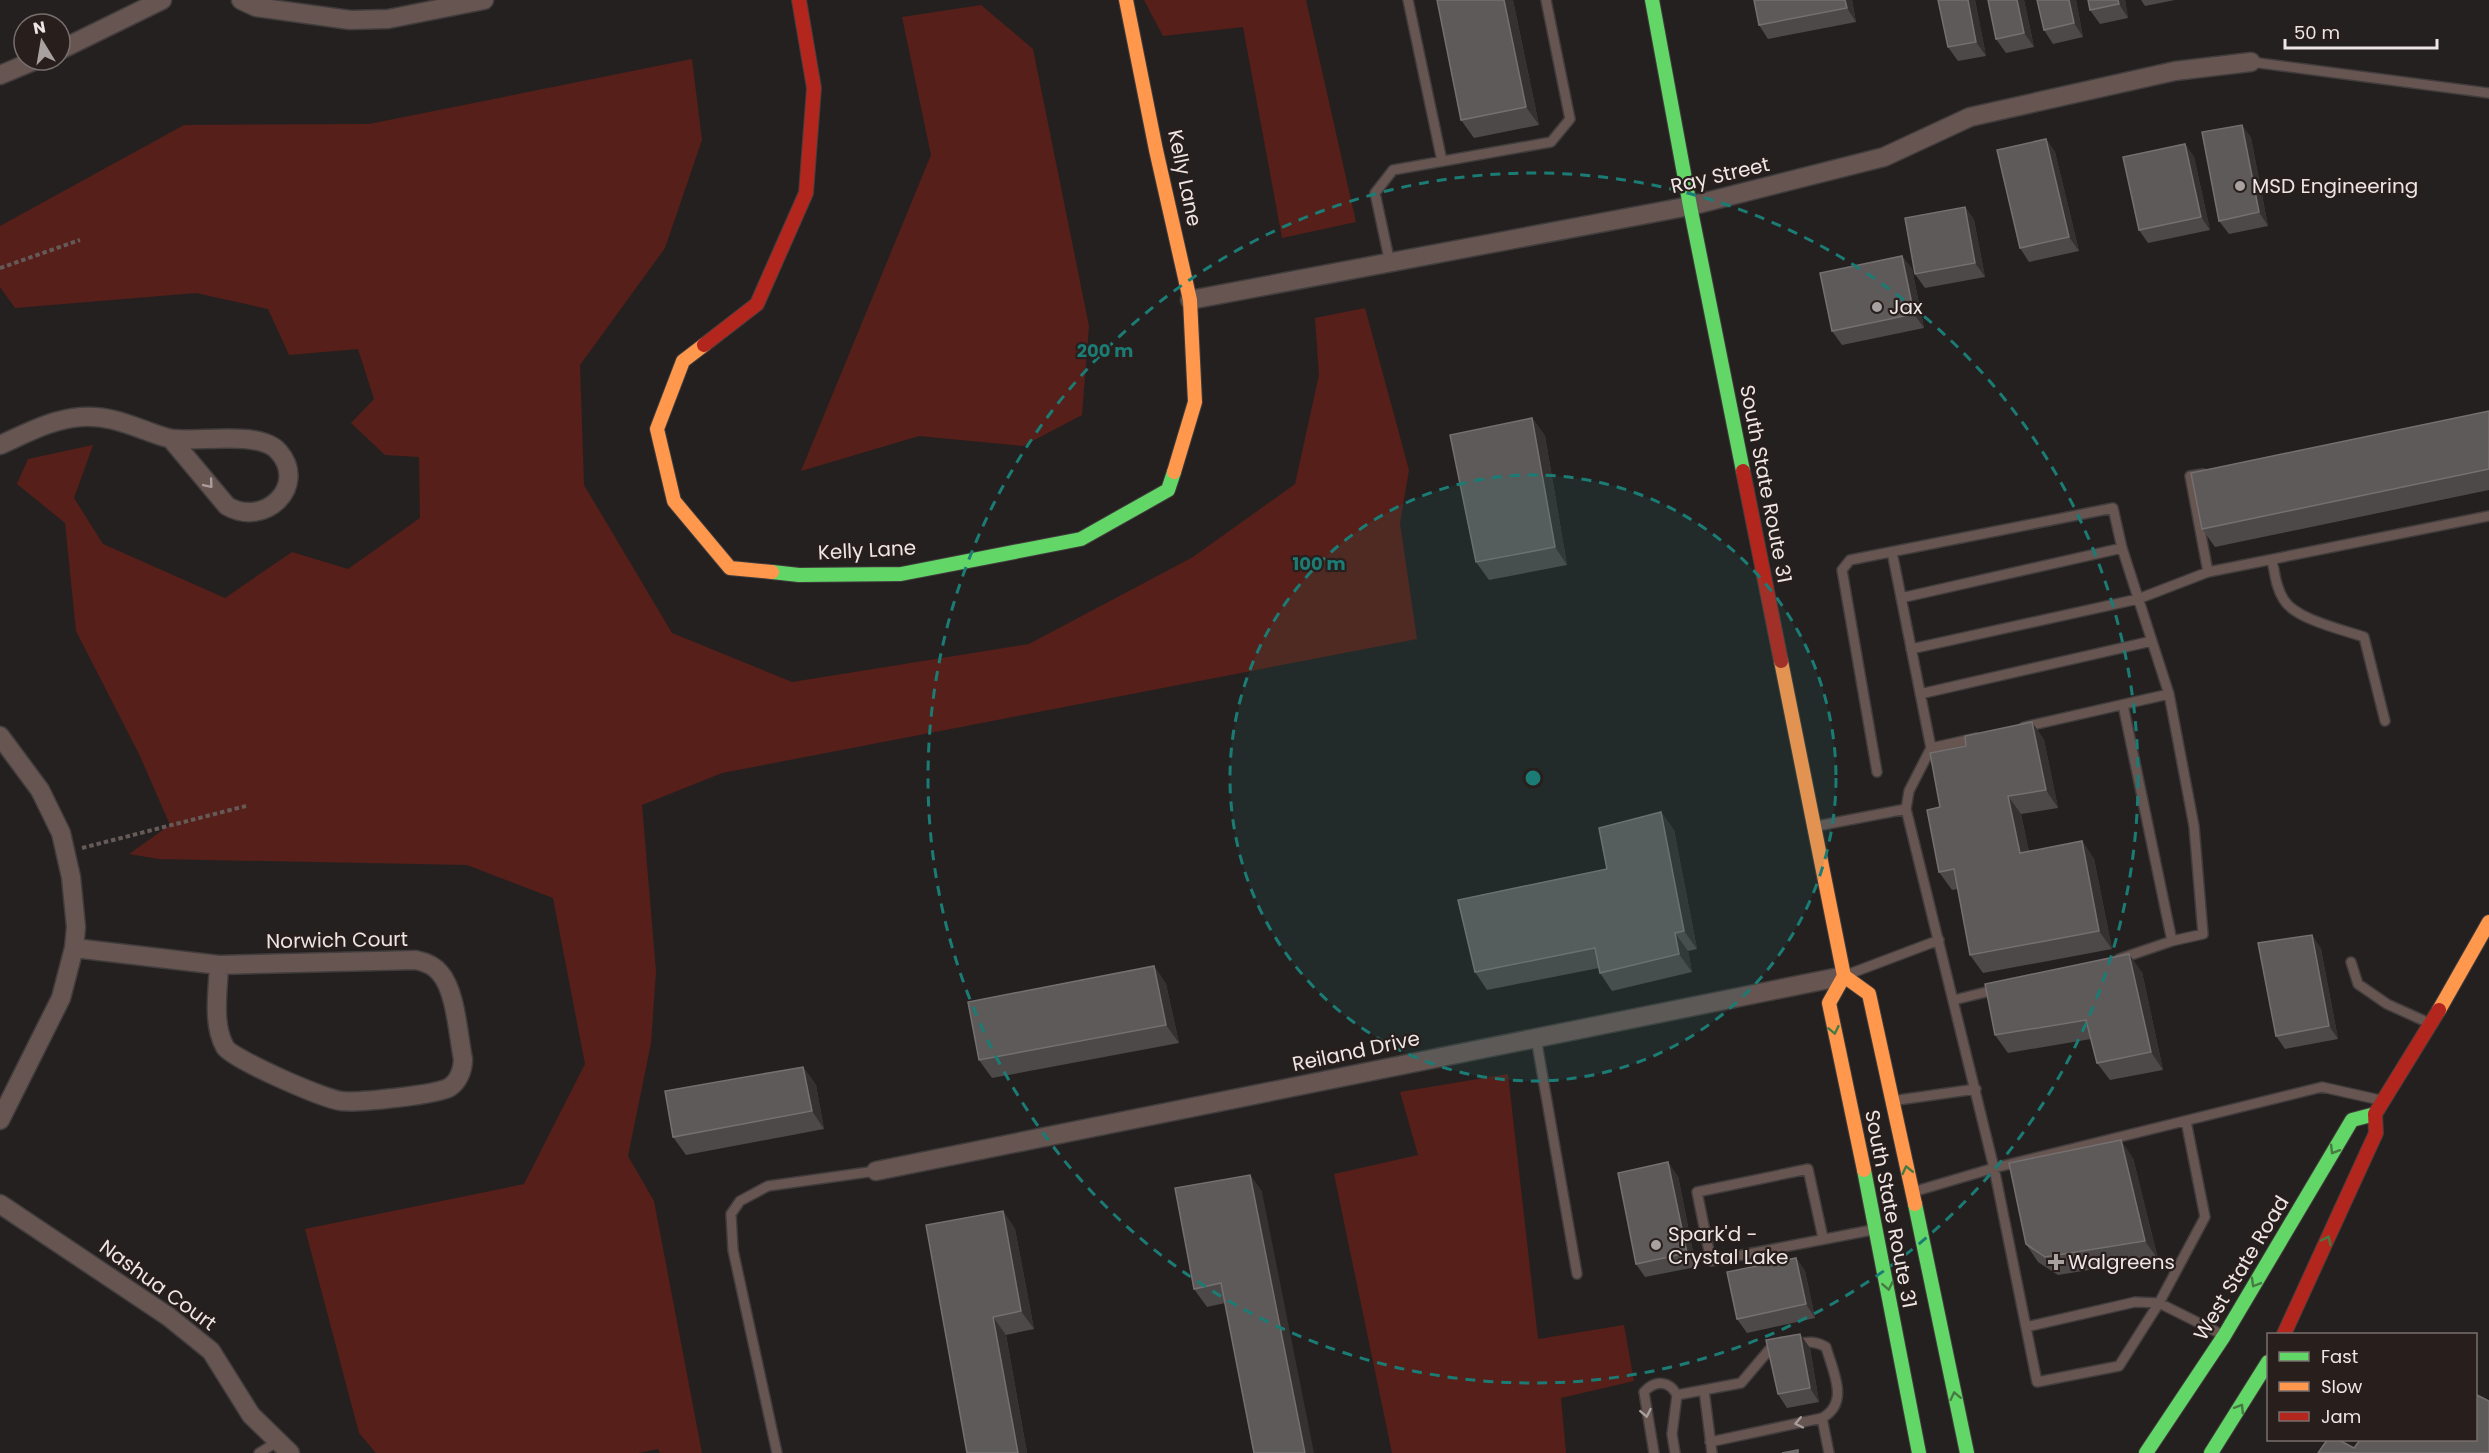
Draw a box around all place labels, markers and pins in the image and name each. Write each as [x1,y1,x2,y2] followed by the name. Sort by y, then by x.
[2252,172,2418,200] place label: MSD Engineering
[2233,179,2247,193] marker: MSD Engineering
[1889,293,1923,321] place label: Jax
[1870,300,1884,314] marker: Jax
[1523,768,1543,788] centre of rings
[1668,1220,1789,1271] place label: Spark'd - Crystal Lake
[1649,1238,1663,1252] marker: Spark'd - Crystal Lake
[2068,1248,2175,1276] place label: Walgreens
[2049,1255,2063,1269] marker: Walgreens

